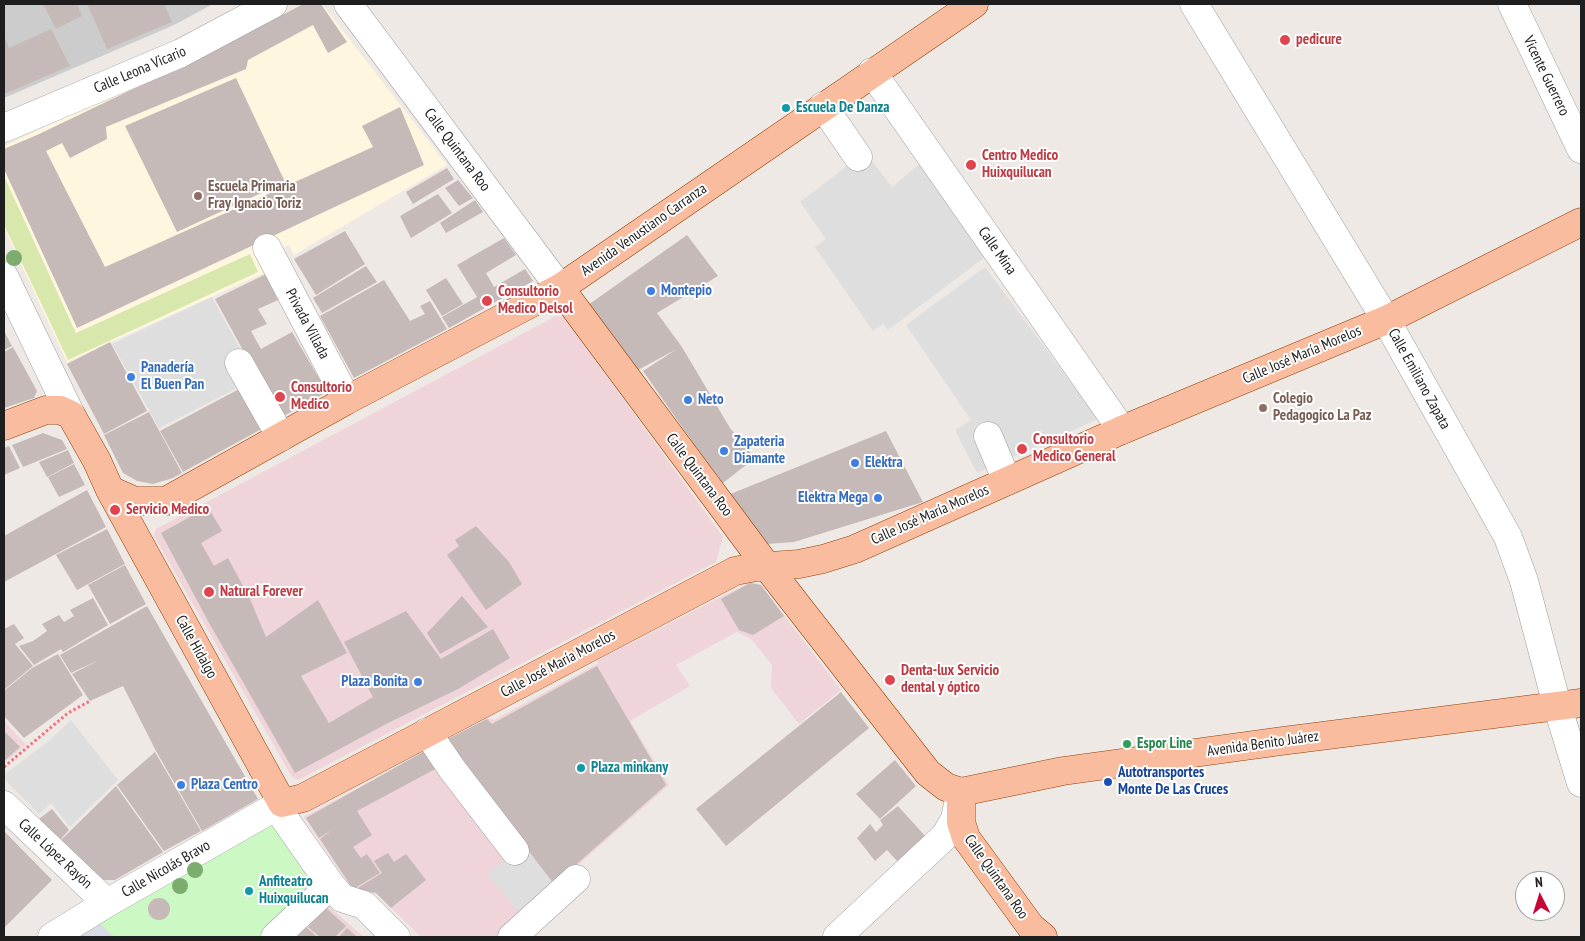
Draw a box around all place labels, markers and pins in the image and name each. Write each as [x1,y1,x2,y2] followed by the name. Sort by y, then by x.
[1296,31,1342,49] place label: pedicure
[1278,33,1292,47] marker: pedicure
[796,99,889,117] place label: Escuela De Danza
[780,102,792,114] marker: Escuela De Danza
[982,147,1058,182] place label: Centro Medico Huixquilucan
[964,158,978,172] marker: Centro Medico Huixquilucan
[208,178,301,213] place label: Escuela Primaria Fray Ignacio Toriz
[192,190,204,202] marker: Escuela Primaria Fray Ignacio Toriz
[661,282,712,300] place label: Montepio
[498,283,573,318] place label: Consultorio Medico Delsol
[645,285,657,297] marker: Montepio
[480,294,494,308] marker: Consultorio Medico Delsol
[141,359,204,394] place label: Panadería El Buen Pan
[125,371,137,383] marker: Panadería El Buen Pan
[291,379,352,414] place label: Consultorio Medico
[273,390,287,404] marker: Consultorio Medico
[1273,390,1371,425] place label: Colegio Pedagogico La Paz
[698,391,724,409] place label: Neto
[682,394,694,406] marker: Neto
[1257,402,1269,414] marker: Colegio Pedagogico La Paz
[1033,431,1116,466] place label: Consultorio Medico General
[734,433,785,468] place label: Zapateria Diamante
[1015,442,1029,456] marker: Consultorio Medico General
[718,445,730,457] marker: Zapateria Diamante
[865,454,903,472] place label: Elektra
[849,457,861,469] marker: Elektra
[798,489,868,507] place label: Elektra Mega
[872,492,884,504] marker: Elektra Mega
[126,501,209,519] place label: Servicio Medico
[108,503,122,517] marker: Servicio Medico
[220,583,303,601] place label: Natural Forever
[202,585,216,599] marker: Natural Forever
[901,662,999,697] place label: Denta-lux Servicio dental y óptico
[341,673,408,691] place label: Plaza Bonita
[883,673,897,687] marker: Denta-lux Servicio dental y óptico
[412,676,424,688] marker: Plaza Bonita
[1137,735,1192,753] place label: Espor Line
[1121,738,1133,750] marker: Espor Line
[591,759,668,777] place label: Plaza minkany
[575,762,587,774] marker: Plaza minkany
[1118,764,1228,799] place label: Autotransportes Monte De Las Cruces
[191,776,258,794] place label: Plaza Centro
[1102,776,1114,788] marker: Autotransportes Monte De Las Cruces
[175,779,187,791] marker: Plaza Centro
[259,873,329,908] place label: Anfiteatro Huixquilucan
[243,885,255,897] marker: Anfiteatro Huixquilucan

